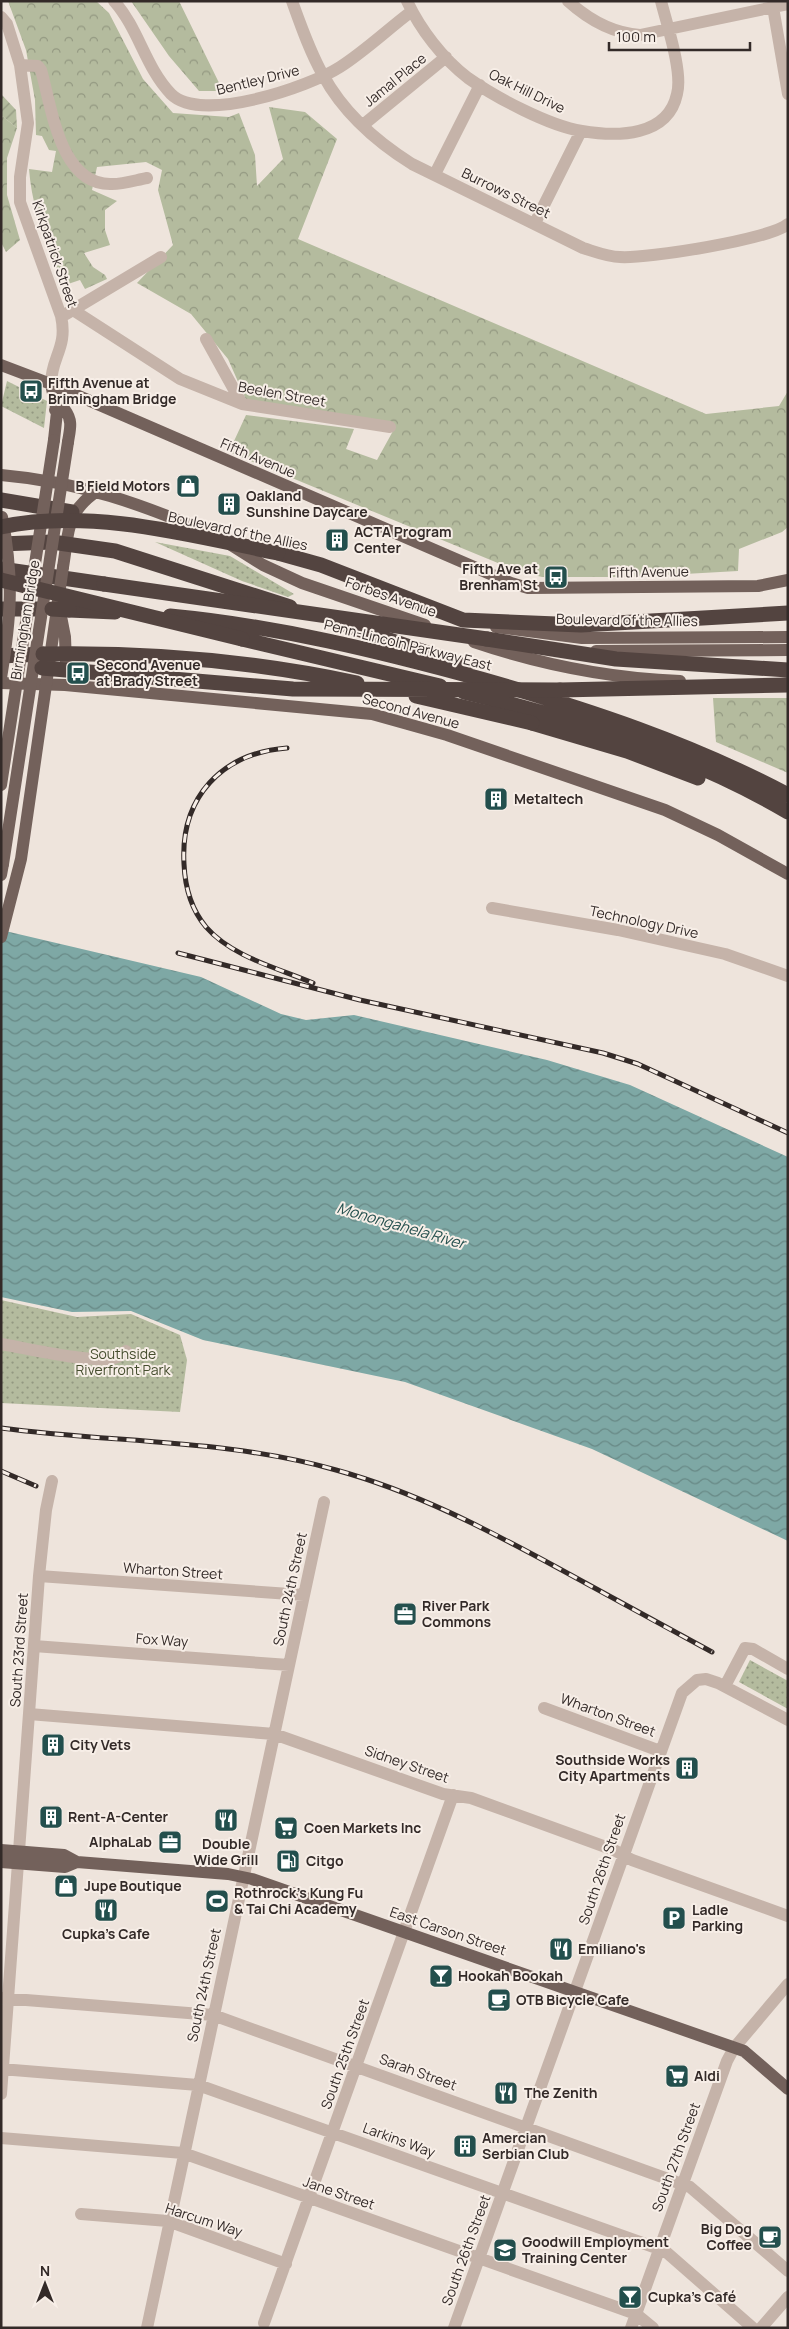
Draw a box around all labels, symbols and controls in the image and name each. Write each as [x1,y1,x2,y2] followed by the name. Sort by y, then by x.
[609,20,750,52] scale bar
[616,26,656,47] text: 100 m
[359,49,430,111] street label: Jamal Place
[214,60,301,99] street label: Bentley Drive
[486,64,568,117] street label: Oak Hill Drive
[459,163,554,222] street label: Burrows Street
[28,198,83,310] street label: Kirkpatrick Street
[48,373,177,408] place label: Fifth Avenue at Brimingham Bridge
[237,376,328,411] street label: Beelen Street
[18,378,44,404] bus stop icon: Fifth Avenue at Brimingham Bridge
[218,433,299,482] street label: Fifth Avenue
[175,473,201,499] shop icon: B Field Motors
[75,476,170,495] place label: B Field Motors
[246,486,368,521] place label: Oakland Sunshine Daycare
[216,491,242,517] building icon: Oakland Sunshine Daycare
[167,506,310,555] street label: Boulevard of the Allies
[354,522,452,557] place label: ACTA Program Center
[324,527,350,553] building icon: ACTA Program Center
[6,559,43,681] street label: Birmingham Bridge
[459,559,538,594] place label: Fifth Ave at Brenham St
[609,561,689,582] street label: Fifth Avenue
[543,564,569,590] bus stop icon: Fifth Ave at Brenham St
[343,572,439,621] street label: Forbes Avenue
[556,609,698,630] street label: Boulevard of the Allies
[322,614,494,675] street label: Penn-Lincoln Parkway East
[96,655,201,690] place label: Second Avenue at Brady Street
[65,660,91,686] bus stop icon: Second Avenue at Brady Street
[360,688,462,733] street label: Second Avenue
[483,786,509,812] building icon: Metaltech
[514,789,583,808] place label: Metaltech
[588,901,700,942] street label: Technology Drive
[335,1197,470,1255] water label: Monongahela River
[76,1344,172,1379] park label: Southside Riverfront Park
[268,1530,311,1647] street label: South 24th Street
[122,1558,224,1583] street label: Wharton Street
[5,1592,32,1708] street label: South 23rd Street
[422,1596,491,1631] place label: River Park Commons
[392,1601,418,1627] office icon: River Park Commons
[135,1628,189,1651] street label: Fox Way
[558,1688,659,1741] street label: Wharton Street
[40,1732,66,1758] building icon: City Vets
[70,1735,131,1754] place label: City Vets
[363,1740,452,1787] street label: Sidney Street
[555,1750,670,1785] place label: Southside Works City Apartments
[674,1755,700,1781] building icon: Southside Works City Apartments
[38,1804,64,1830] building icon: Rent-A-Center
[68,1807,169,1826] place label: Rent-A-Center
[213,1807,239,1833] restaurant icon: Double Wide Grill
[574,1810,630,1927] street label: South 26th Street
[273,1815,299,1841] supermarket icon: Coen Markets Inc
[304,1818,421,1837] place label: Coen Markets Inc
[157,1829,183,1855] office icon: AlphaLab
[89,1832,152,1851] place label: AlphaLab
[194,1834,258,1869] place label: Double Wide Grill
[275,1848,301,1874] fuel station icon: Citgo
[306,1851,344,1870] place label: Citgo
[53,1873,79,1899] shop icon: Jupe Boutique
[84,1876,182,1895] place label: Jupe Boutique
[234,1883,363,1918] place label: Rothrock's Kung Fu & Tai Chi Academy
[204,1888,230,1914] sports icon: Rothrock's Kung Fu & Tai Chi Academy
[93,1897,119,1923] restaurant icon: Cupka's Cafe
[692,1900,743,1935] place label: Ladle Parking
[387,1902,509,1959] street label: East Carson Street
[661,1905,687,1931] parking icon: Ladle Parking
[62,1924,150,1943] place label: Cupka's Cafe
[182,1926,225,2043] street label: South 24th Street
[548,1936,574,1962] restaurant icon: Emiliano's
[578,1939,646,1958] place label: Emiliano's
[428,1963,454,1989] bar icon: Hookah Bookah
[458,1966,563,1985] place label: Hookah Bookah
[486,1987,512,2013] cafe icon: OTB Bicycle Cafe
[516,1990,629,2009] place label: OTB Bicycle Cafe
[316,1996,373,2112] street label: South 25th Street
[377,2049,460,2094] street label: Sarah Street
[664,2063,690,2089] supermarket icon: Aldi
[694,2066,720,2085] place label: Aldi
[493,2080,519,2106] restaurant icon: The Zenith
[524,2083,598,2102] place label: The Zenith
[647,2099,704,2214] street label: South 27th Street
[360,2118,439,2162] street label: Larkins Way
[482,2128,569,2163] place label: Amercian Serbian Club
[452,2133,478,2159] building icon: Amercian Serbian Club
[301,2171,378,2214] street label: Jane Street
[437,2191,495,2308] street label: South 26th Street
[163,2198,246,2241] street label: Harcum Way
[701,2219,752,2254] place label: Big Dog Coffee
[757,2224,783,2250] cafe icon: Big Dog Coffee
[522,2232,669,2267] place label: Goodwill Employment Training Center
[492,2237,518,2263] school or university icon: Goodwill Employment Training Center
[20,2259,70,2309] north arrow
[40,2261,50,2280] text: N
[617,2284,643,2310] bar icon: Cupka’s Café
[648,2287,736,2306] place label: Cupka’s Café

